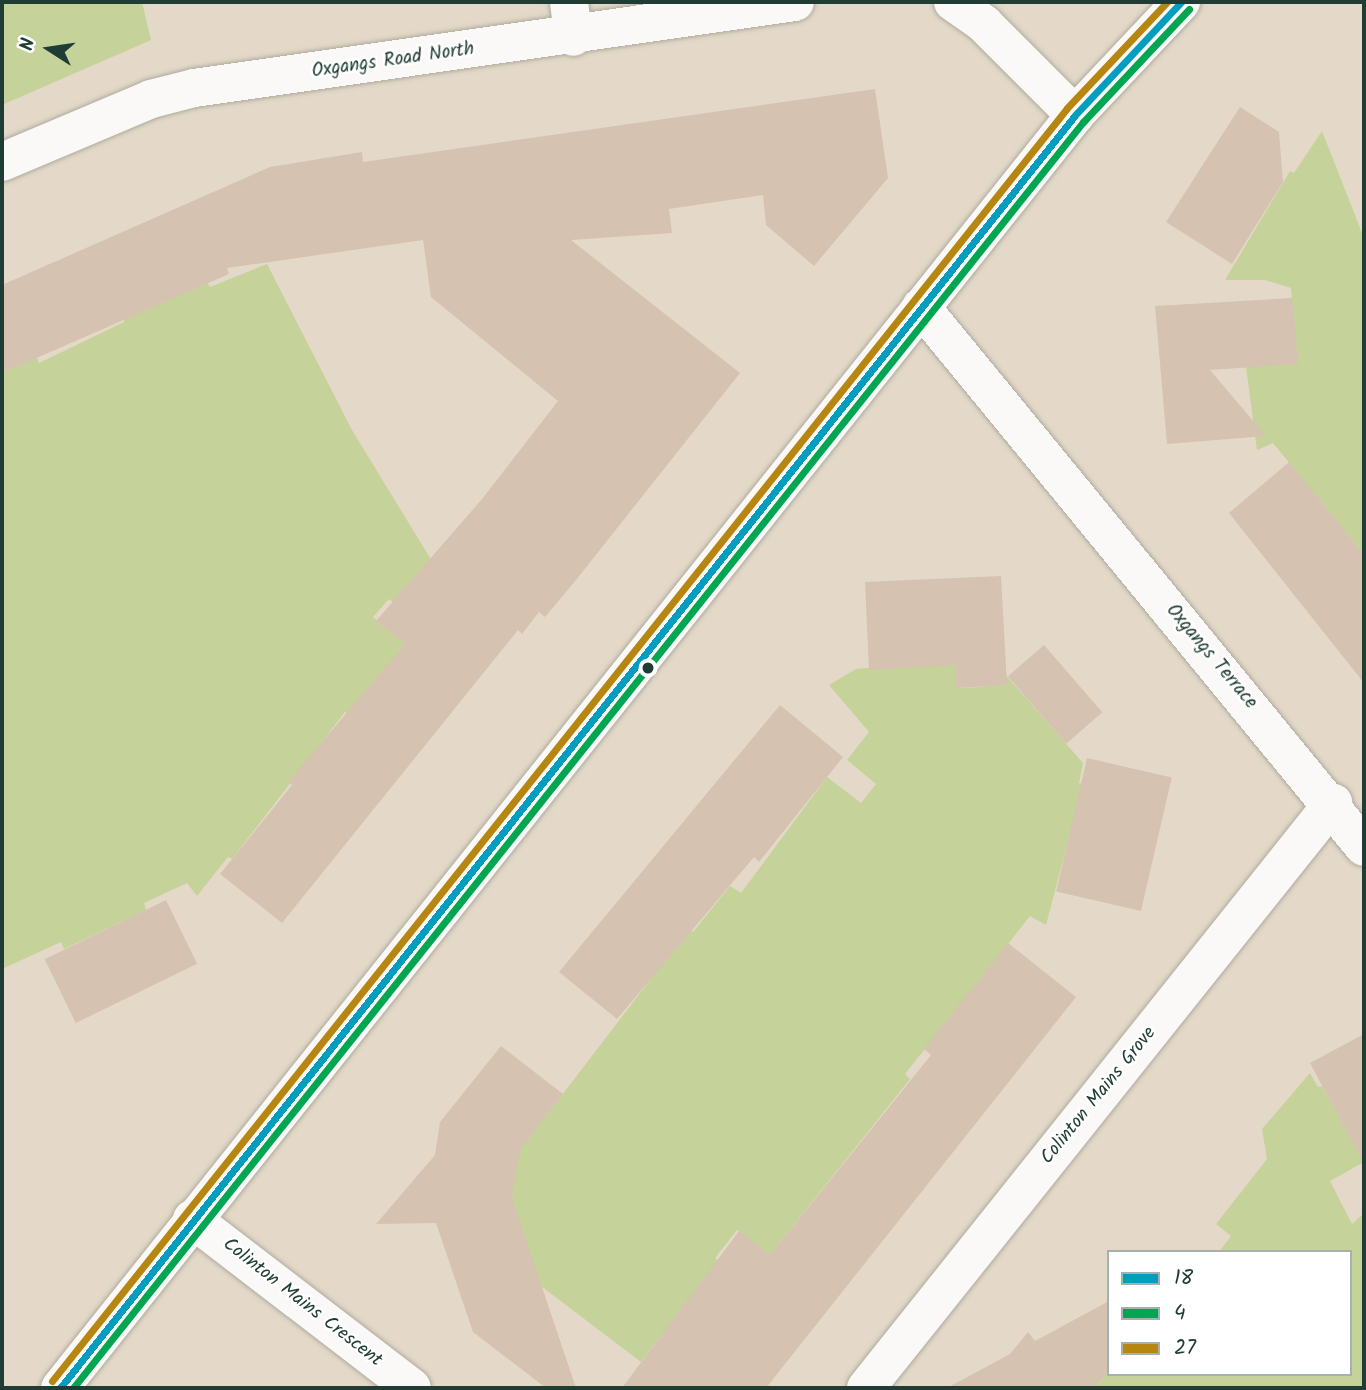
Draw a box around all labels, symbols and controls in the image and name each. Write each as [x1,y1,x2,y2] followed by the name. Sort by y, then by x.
[14,14,84,84] north arrow
[13,36,44,54] text: N
[310,38,476,84] street label: Oxgangs Road North
[1161,600,1261,714] street label: Oxgangs Terrace
[641,661,655,675] unlabelled marker
[1037,1023,1161,1169] street label: Colinton Mains Grove
[218,1234,386,1372] street label: Colinton Mains Crescent
[1107,1250,1352,1376] legend
[1174,1262,1193,1295] text: 18
[1174,1297,1186,1330] text: 4
[1174,1332,1196,1365] text: 27

